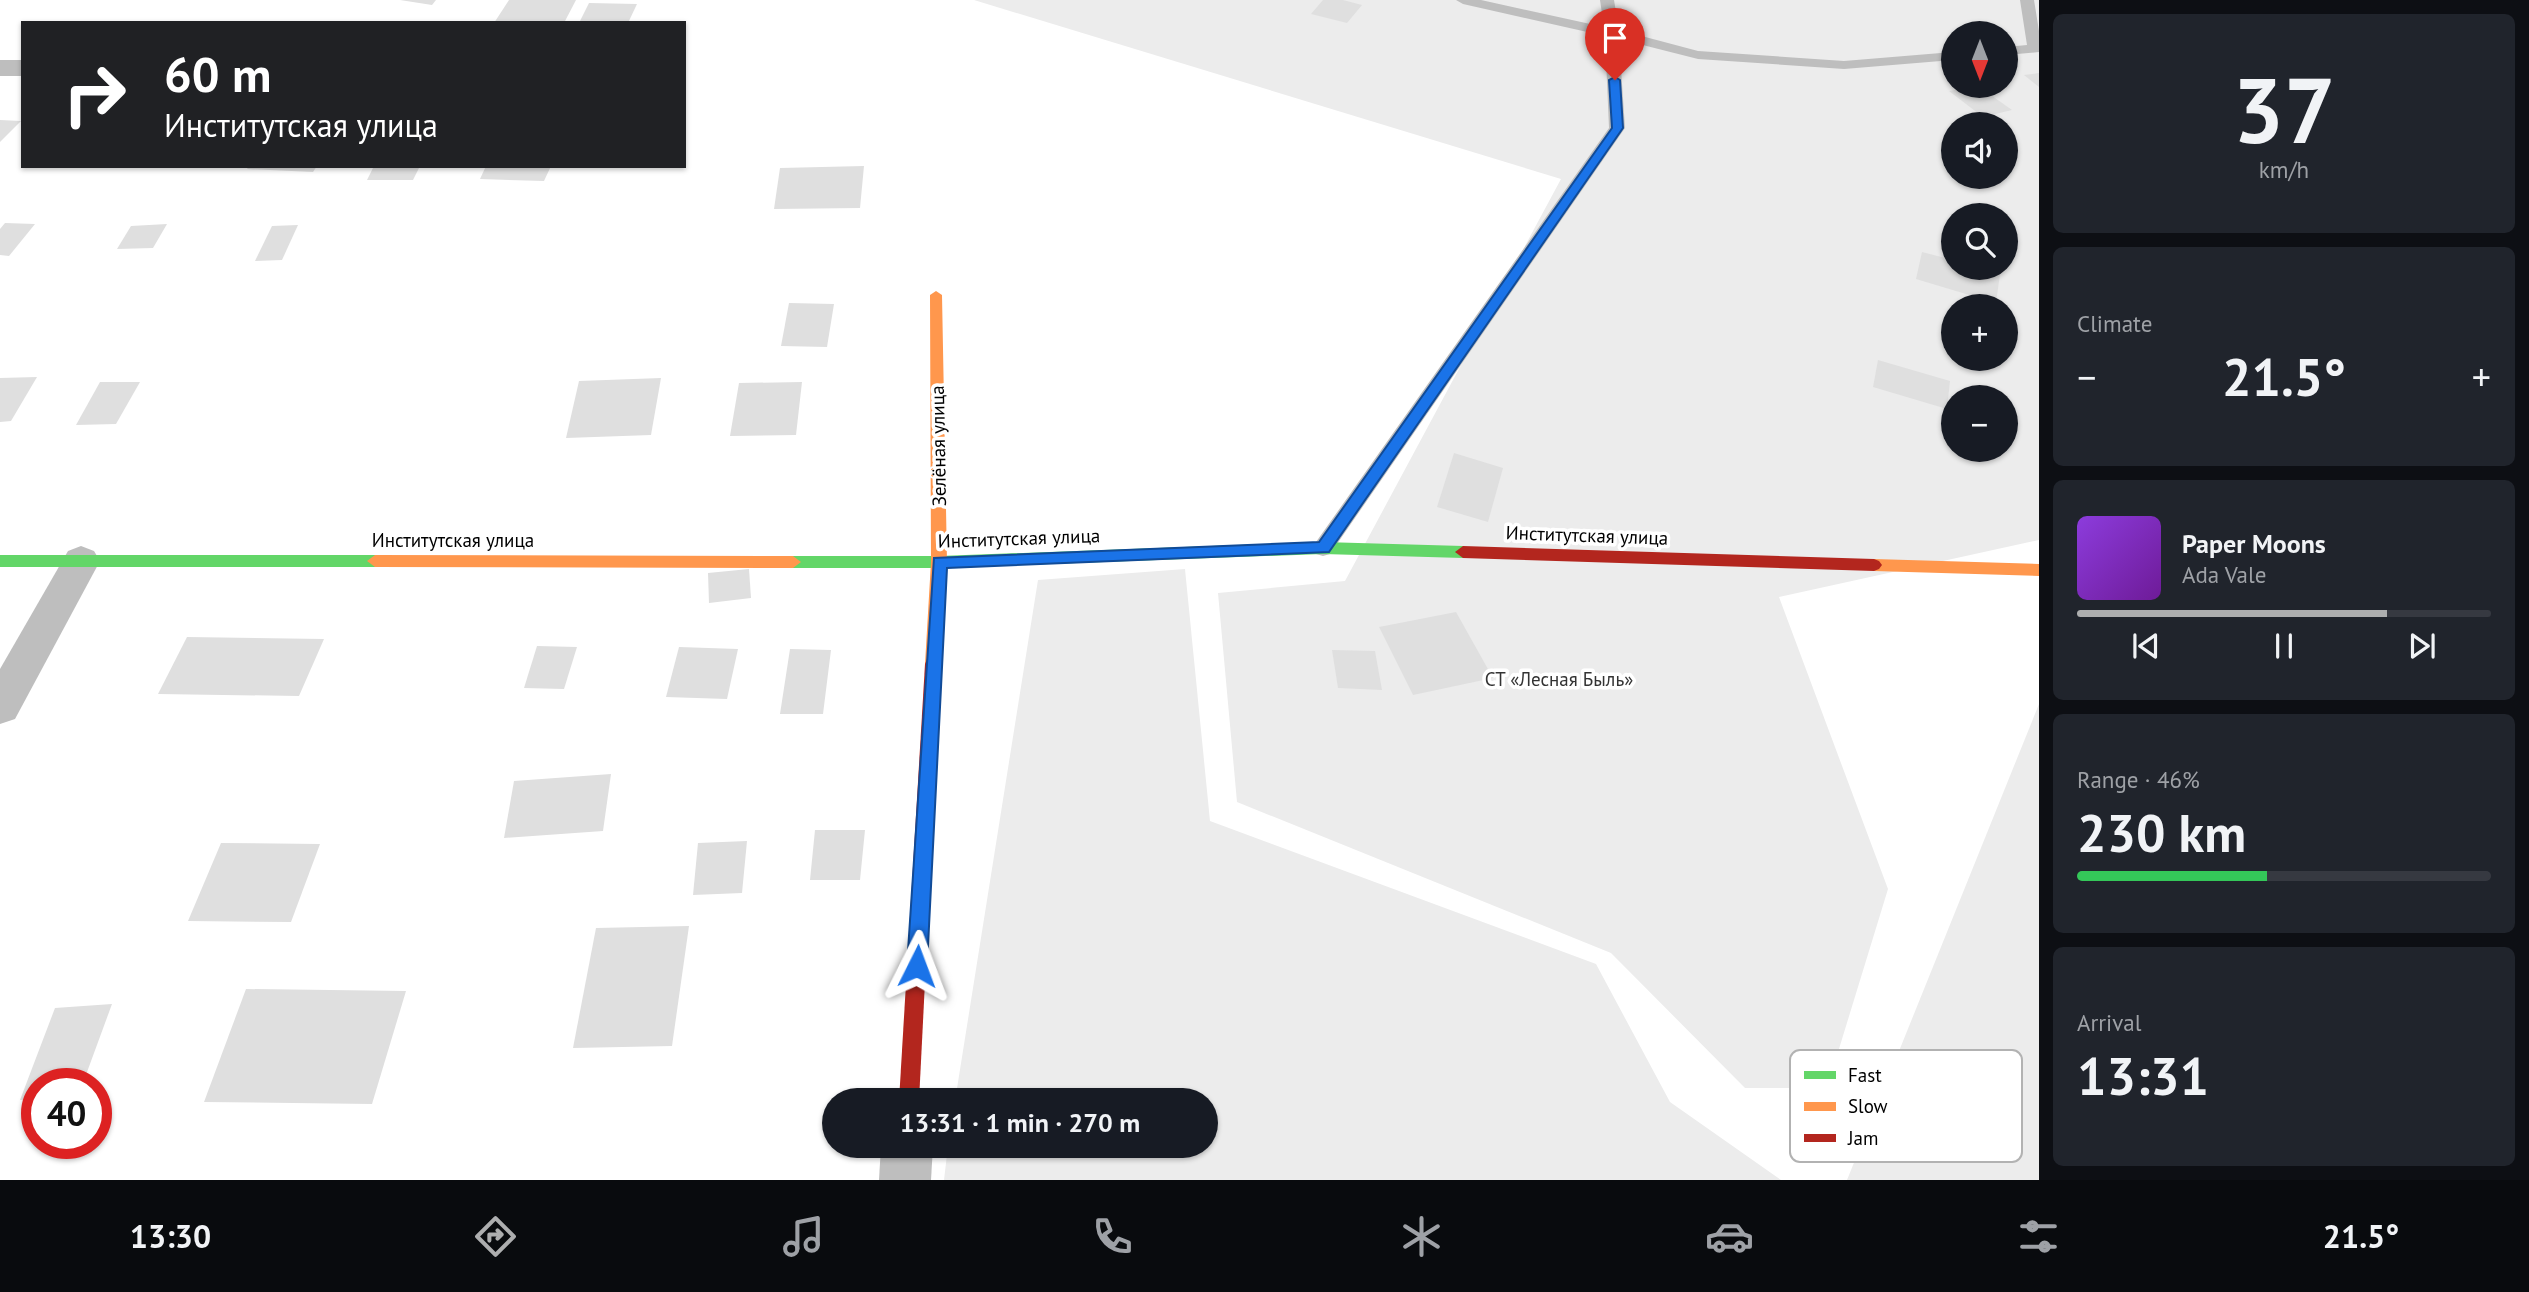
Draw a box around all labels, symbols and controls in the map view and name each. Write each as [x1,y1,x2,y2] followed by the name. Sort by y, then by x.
[1585,8,1645,80] pin
[1596,19,1634,57] icon: arrive
[1941,21,2018,98] north arrow
[1941,21,2018,462] map controls
[164,42,271,106] text: 60 m
[49,49,140,140] icon: right
[2232,50,2336,168] text: 37
[164,104,438,146] text: Институтская улица
[1941,112,2018,189] button: sound
[2259,155,2309,184] text: km/h
[1941,203,2018,280] button: search
[1941,294,2018,371] button: +
[2077,309,2152,338] text: Climate
[2222,343,2346,410] text: 21.5°
[2077,352,2096,401] text: −
[2472,352,2491,401] text: +
[925,385,951,507] street label: Зелёная улица
[1941,385,2018,462] button: −
[1505,520,1669,550] street label: Институтская улица
[937,523,1101,553] street label: Институтская улица
[2182,527,2326,560] text: Paper Moons
[372,528,534,552] street label: Институтская улица
[2182,560,2266,589] text: Ada Vale
[2127,627,2165,665] icon: previous
[2265,627,2303,665] icon: pause
[2403,627,2441,665] icon: next
[1485,667,1633,691] park label: СТ «Лесная Быль»
[2077,765,2200,794] text: Range · 46%
[2077,799,2246,866] text: 230 km
[880,929,954,1003] position arrow
[2077,1008,2141,1037] text: Arrival
[2077,1042,2209,1109] text: 13:31
[1790,1050,2022,1162] legend
[1848,1063,1882,1087] text: Fast
[21,1068,112,1159] speed limit sign: 40
[1848,1094,1888,1118] text: Slow
[900,1106,1140,1139] text: 13:31 · 1 min · 270 m
[1847,1126,1878,1150] text: Jam
[471,1212,520,1261] icon: directions
[779,1212,828,1261] icon: music
[1088,1212,1137,1261] icon: phone
[1397,1212,1446,1261] icon: climate
[1705,1212,1754,1261] icon: car
[2014,1212,2063,1261] icon: filters
[130,1215,211,1257] text: 13:30
[2323,1215,2399,1257] text: 21.5°

